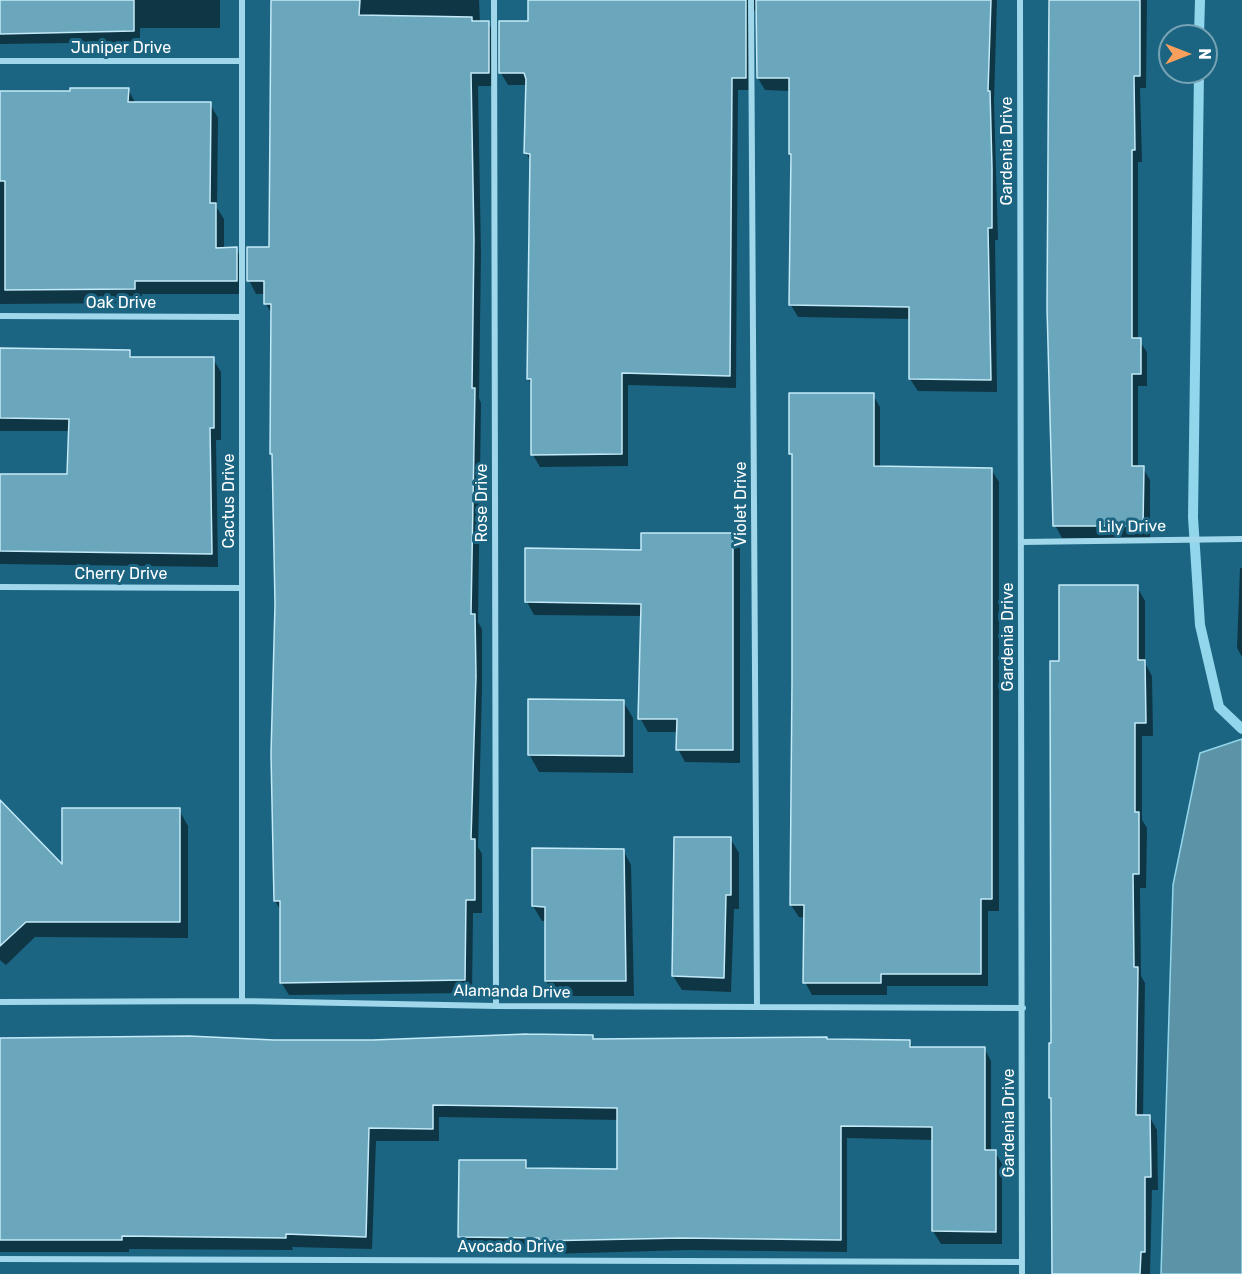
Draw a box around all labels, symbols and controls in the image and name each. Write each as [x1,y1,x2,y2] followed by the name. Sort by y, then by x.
[1158,24,1218,84] north arrow
[71,38,171,58] street label: Juniper Drive
[1195,48,1214,60] text: N
[997,97,1017,205] street label: Gardenia Drive
[86,293,156,313] street label: Oak Drive
[219,454,239,548] street label: Cactus Drive
[731,462,751,546] street label: Violet Drive
[472,463,492,543] street label: Rose Drive
[1098,517,1166,537] street label: Lily Drive
[75,564,167,584] street label: Cherry Drive
[998,583,1018,691] street label: Gardenia Drive
[453,981,571,1003] street label: Alamanda Drive
[999,1069,1019,1177] street label: Gardenia Drive
[458,1237,564,1257] street label: Avocado Drive

